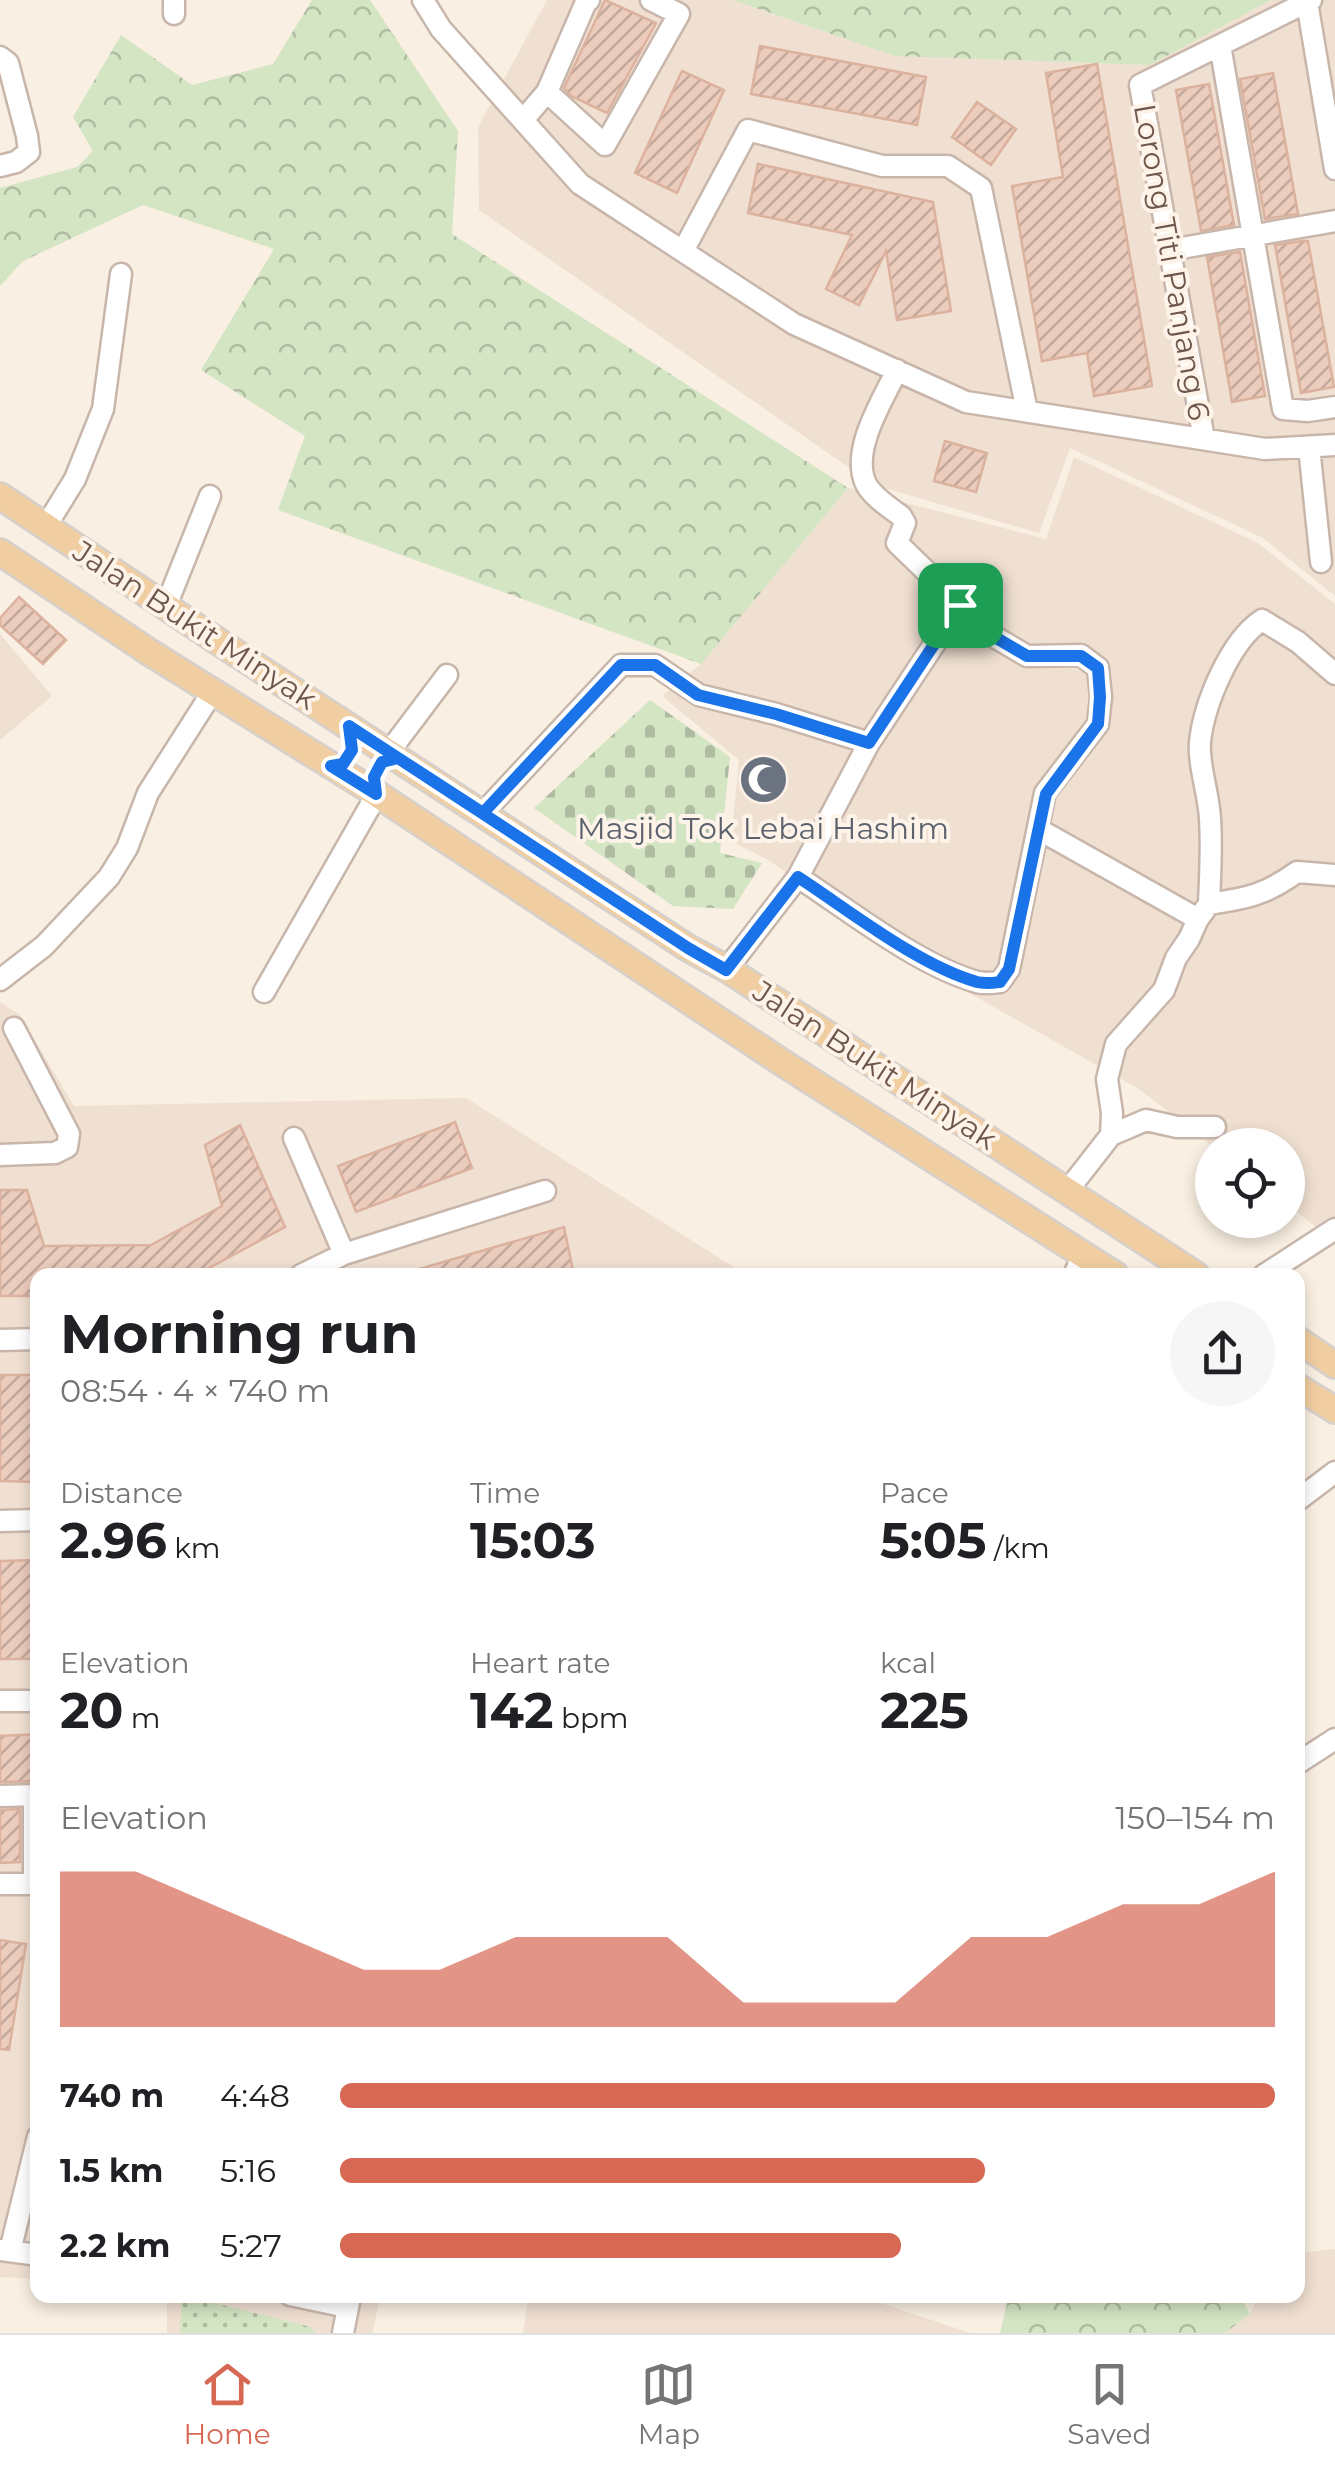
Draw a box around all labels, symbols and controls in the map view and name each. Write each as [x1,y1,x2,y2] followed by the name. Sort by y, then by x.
[1126,101,1218,423] street label: Lorong Titi Panjang 6
[65,532,324,718] street label: Jalan Bukit Minyak
[918,563,1003,648] pin
[933,578,988,633] icon: arrive
[737,753,789,805] mosque icon: Masjid Tok Lebai Hashim
[577,810,949,847] place label: Masjid Tok Lebai Hashim
[745,972,1004,1158] street label: Jalan Bukit Minyak
[1195,1128,1305,1238] map controls
[1195,1128,1305,1238] button: locate
[60,1300,418,1367] text: Morning run
[1170,1301,1275,1406] button: share
[60,1371,330,1410] text: 08:54 · 4 × 740 m
[60,1476,183,1510] text: Distance
[470,1476,540,1510] text: Time
[880,1476,949,1510] text: Pace
[60,1510,167,1571] text: 2.96
[470,1510,596,1571] text: 15:03
[880,1510,987,1571] text: 5:05
[167,1531,220,1565] text: km
[987,1531,1050,1565] text: /km
[60,1646,189,1680] text: Elevation
[470,1646,611,1680] text: Heart rate
[880,1646,936,1680] text: kcal
[60,1680,123,1741] text: 20
[470,1680,554,1741] text: 142
[880,1680,969,1741] text: 225
[123,1701,161,1735] text: m
[554,1701,629,1735] text: bpm
[60,1798,208,1837] text: Elevation
[1115,1798,1275,1837] text: 150–154 m
[60,2076,164,2115] text: 740 m
[220,2076,290,2115] text: 4:48
[60,2151,163,2190] text: 1.5 km
[220,2151,276,2190] text: 5:16
[60,2226,170,2265] text: 2.2 km
[220,2226,282,2265] text: 5:27
[184,2357,271,2451] tab: Home
[638,2357,700,2451] tab: Map
[1067,2357,1151,2451] tab: Saved

